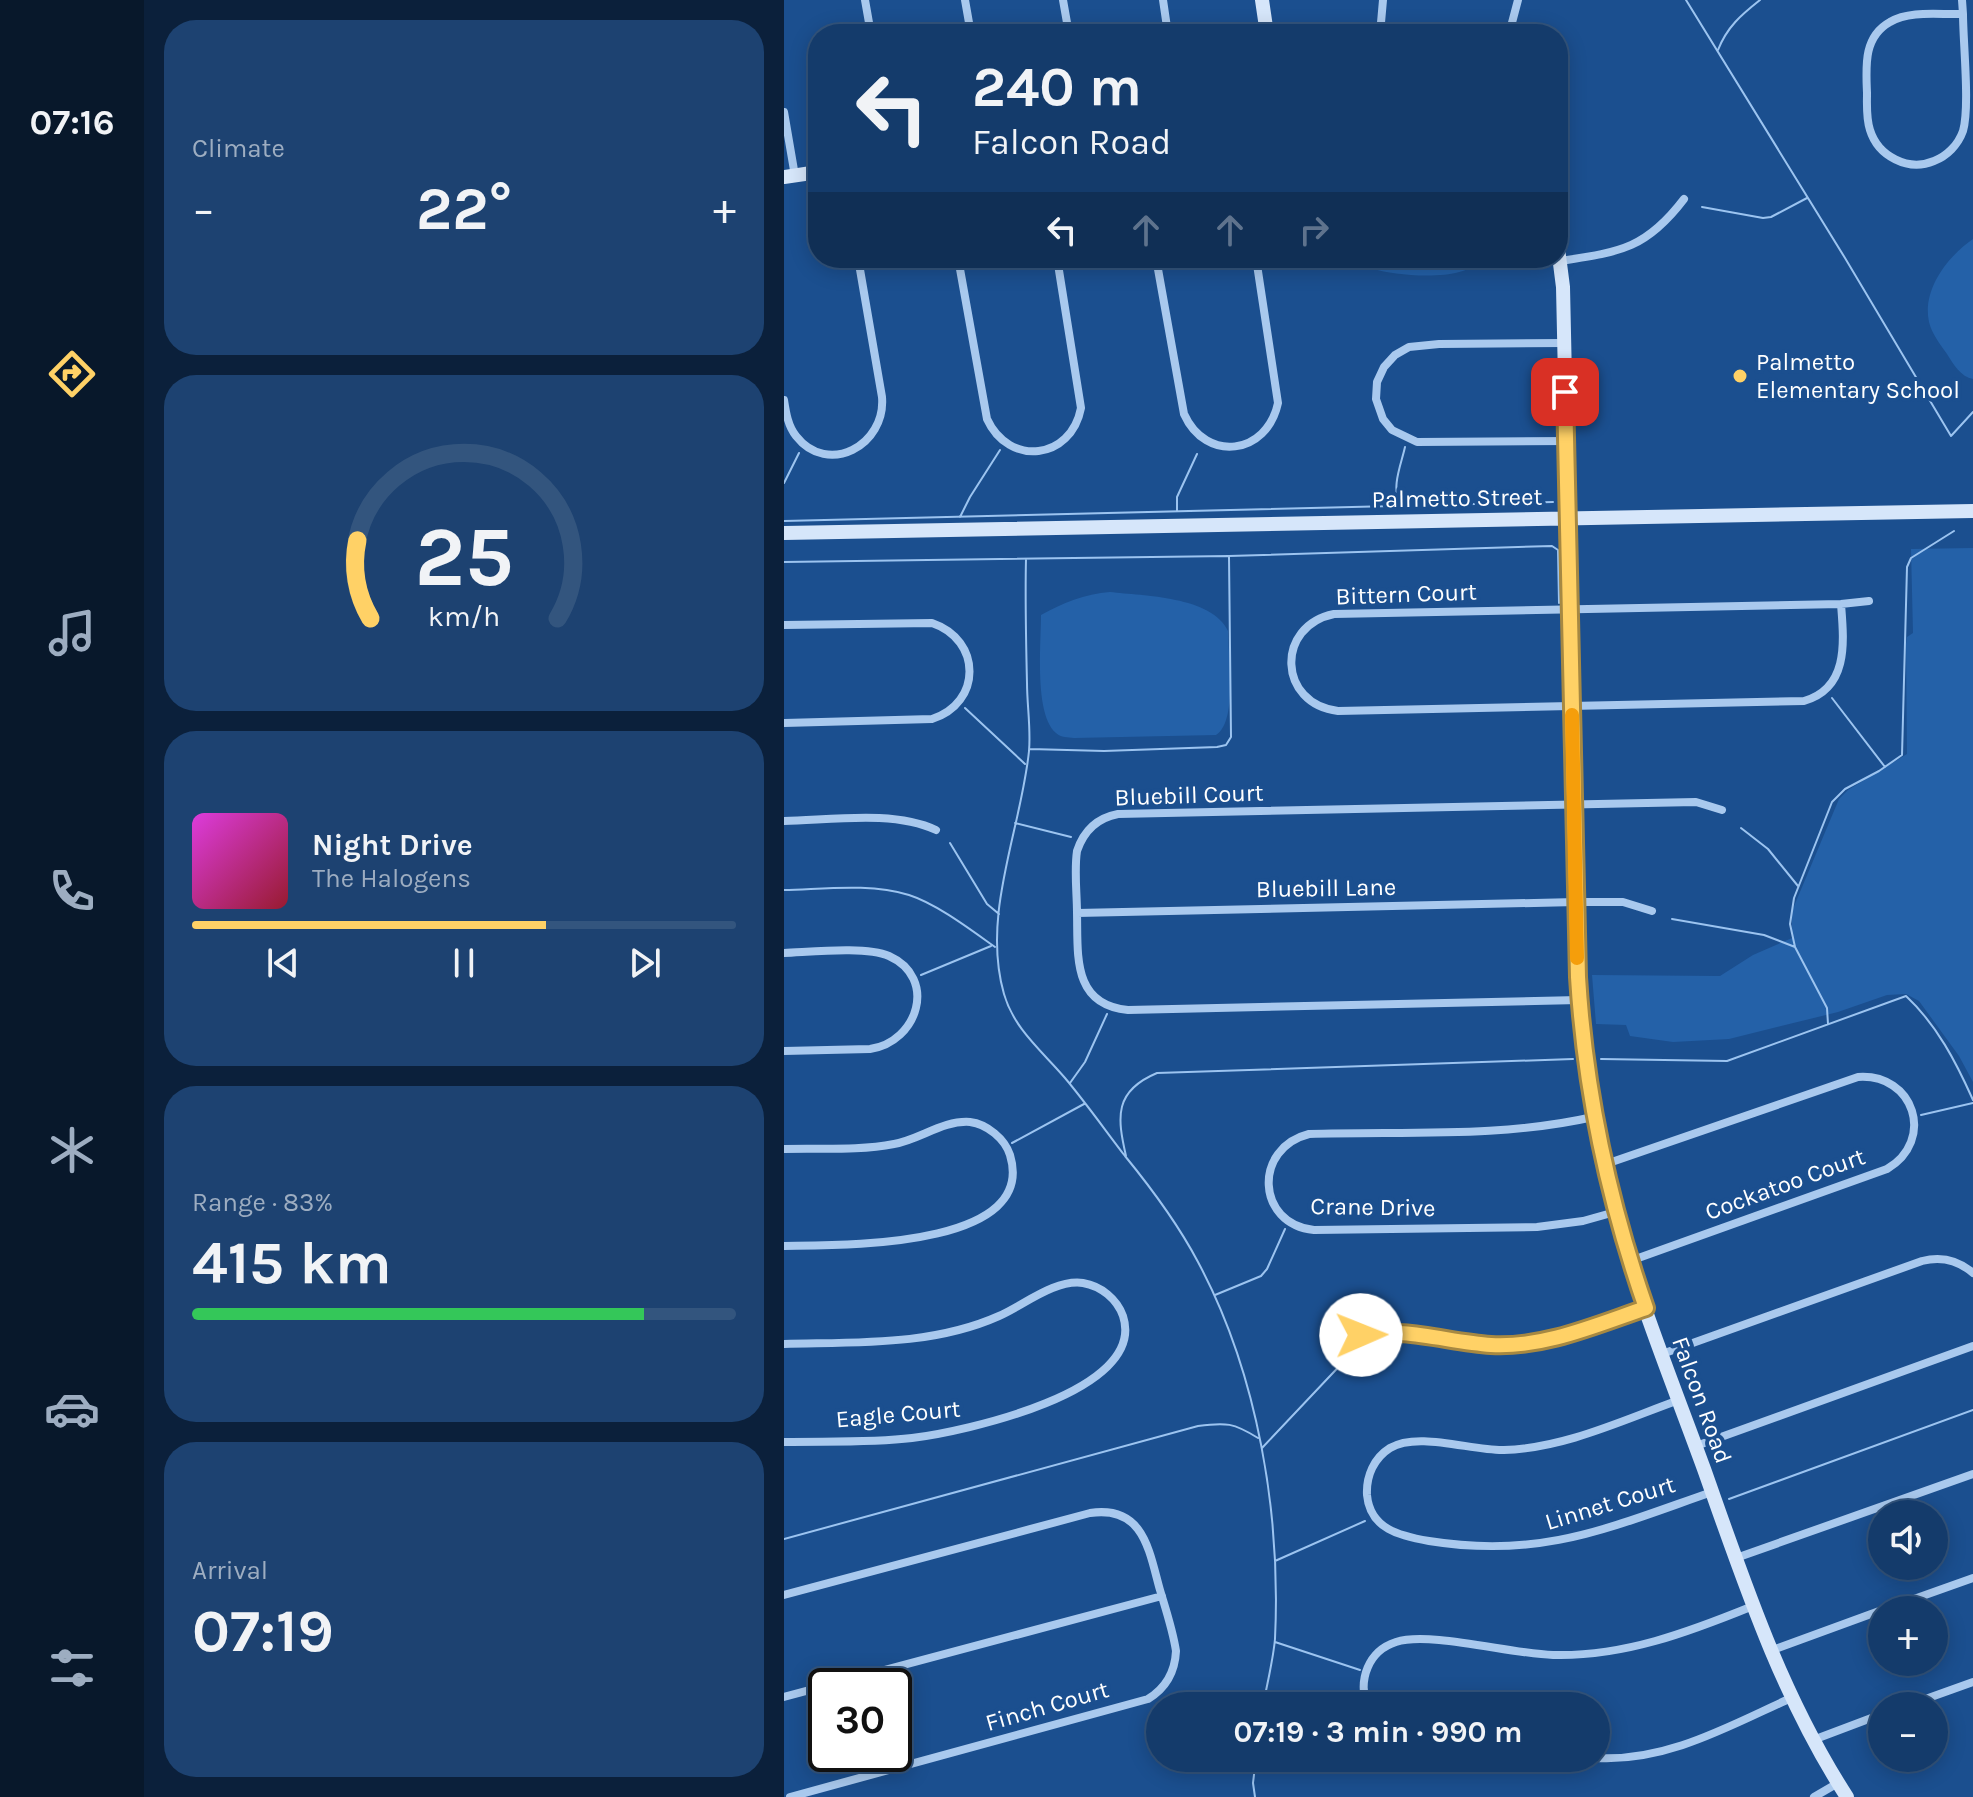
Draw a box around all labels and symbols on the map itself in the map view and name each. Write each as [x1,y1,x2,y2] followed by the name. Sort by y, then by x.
[1756,348,1960,404] place label: Palmetto Elementary School
[1531,358,1599,426] pin
[1731,367,1749,385] marker: Palmetto Elementary School
[1371,483,1543,513] street label: Palmetto Street
[1335,578,1477,610] street label: Bittern Court
[1114,778,1264,812] street label: Bluebill Court
[1256,873,1396,903] street label: Bluebill Lane
[1701,1142,1869,1226] street label: Cockatoo Court
[1310,1192,1436,1222] street label: Crane Drive
[1319,1293,1403,1377] position arrow
[1666,1333,1738,1467] street label: Falcon Road
[834,1395,962,1433] street label: Eagle Court
[1542,1470,1678,1536] street label: Linnet Court
[808,1668,912,1772] speed limit sign: 30
[982,1675,1112,1737] street label: Finch Court

